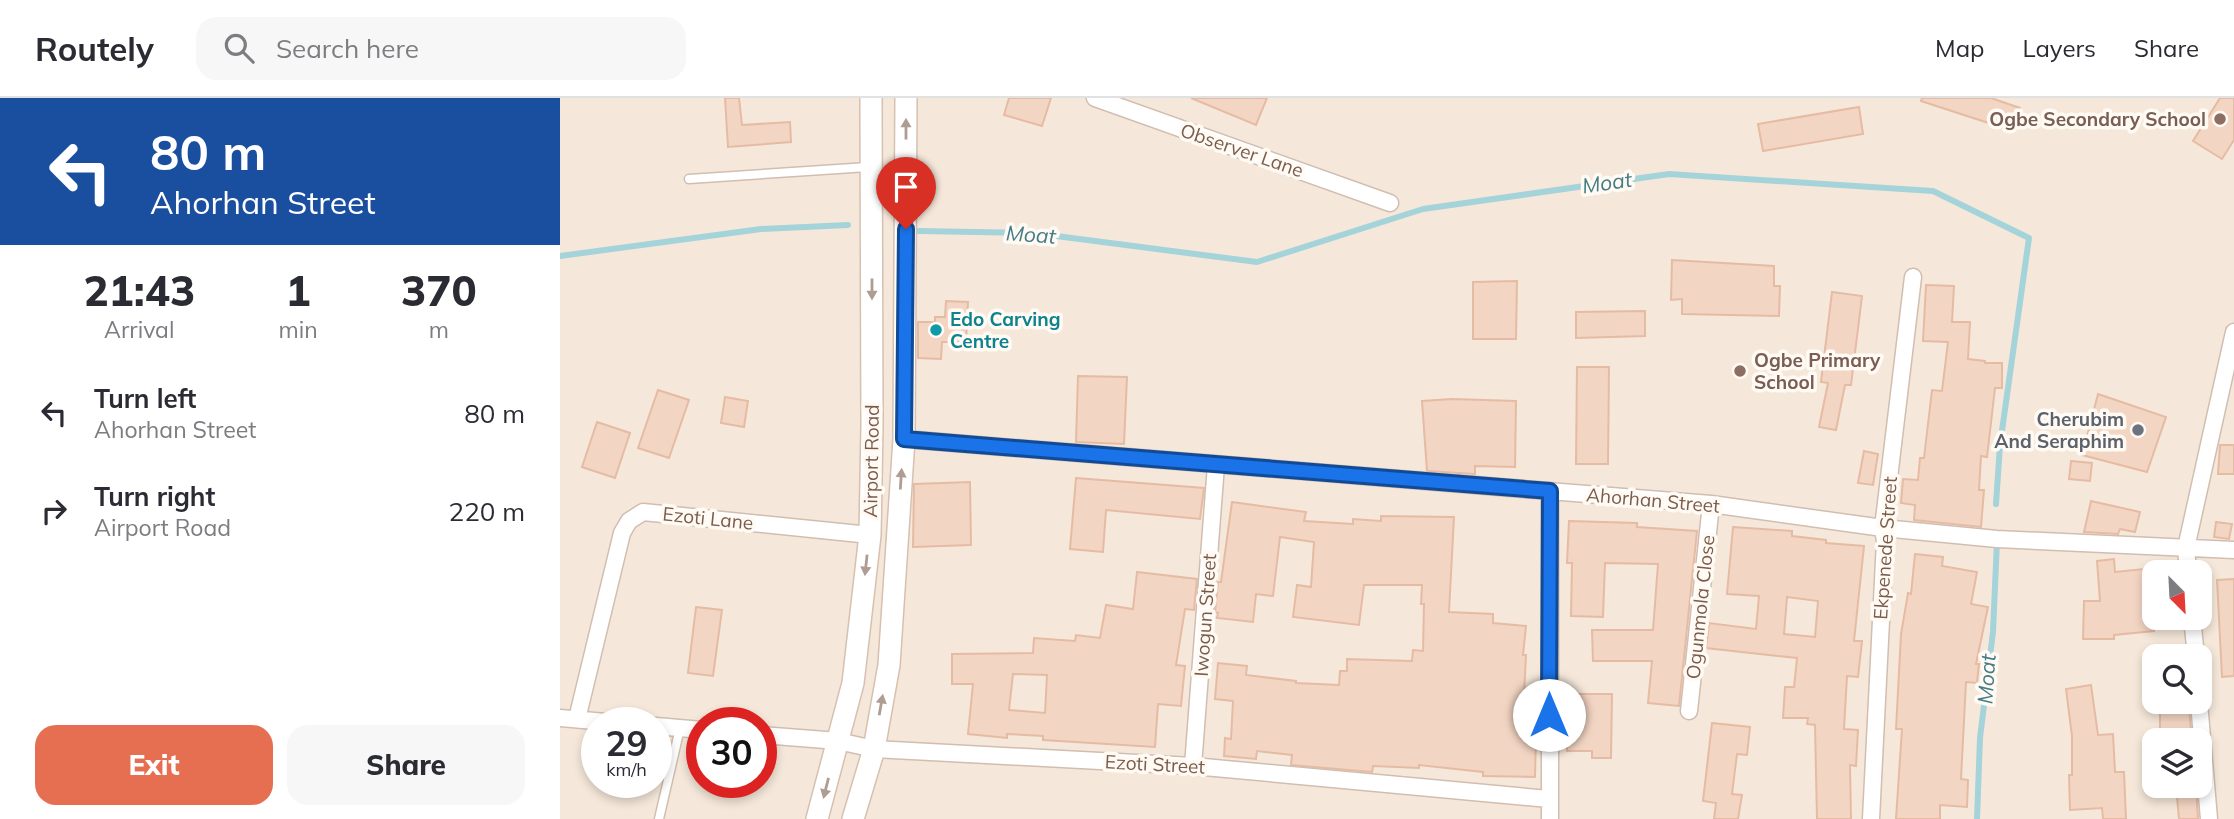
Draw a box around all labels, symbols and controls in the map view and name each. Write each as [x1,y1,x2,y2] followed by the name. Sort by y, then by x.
[196,17,686,80] search box
[35,28,154,69] text: Routely
[220,29,258,67] icon: search
[276,32,419,65] text: Search here
[1935,33,1984,63] text: Map
[2022,33,2096,63] text: Layers
[2134,33,2199,63] text: Share
[1989,107,2206,131] place label: Ogbe Secondary School
[2212,111,2228,127] marker: Ogbe Secondary School
[900,118,912,140] one-way arrow
[1177,118,1307,182] street label: Observer Lane
[150,121,266,182] text: 80 m
[35,126,126,217] icon: left
[876,157,936,229] pin
[1580,166,1634,198] water label: Moat
[887,168,925,206] icon: arrive
[150,182,376,222] text: Ahorhan Street
[1005,219,1058,249] water label: Moat
[83,264,195,317] text: 21:43
[285,264,311,317] text: 1
[401,264,477,317] text: 370
[866,278,878,300] one-way arrow
[950,307,1061,353] place label: Edo Carving Centre
[104,315,174,344] text: Arrival
[278,315,318,344] text: min
[429,315,449,344] text: m
[928,322,944,338] marker: Edo Carving Centre
[1754,348,1881,394] place label: Ogbe Primary School
[1732,363,1748,379] marker: Ogbe Primary School
[94,382,196,415] text: Turn left
[35,394,73,432] icon: left
[464,397,525,430] text: 80 m
[858,404,884,518] street label: Airport Road
[1994,407,2124,453] place label: Cherubim And Seraphim
[94,415,256,444] text: Ahorhan Street
[2130,422,2146,438] marker: Cherubim And Seraphim
[896,468,907,490] one-way arrow
[1868,475,1902,620] street label: Ekpenede Street
[94,480,215,513] text: Turn right
[1585,482,1721,518] street label: Ahorhan Street
[35,492,73,530] icon: right
[449,495,525,528] text: 220 m
[662,501,754,535] street label: Ezoti Lane
[94,513,231,542] text: Airport Road
[1680,534,1720,680] street label: Ogunmola Close
[1189,552,1221,677] street label: Iwogun Street
[861,554,872,576] one-way arrow
[2142,560,2212,630] north arrow
[2142,560,2212,798] map controls
[2142,644,2212,714] button: search
[1971,652,2001,705] water label: Moat
[1512,678,1586,752] position arrow
[876,694,887,716] one-way arrow
[686,707,777,798] speed limit sign: 30
[605,721,648,765] text: 29
[35,725,273,805] button: Exit
[287,725,525,805] button: Share
[2142,728,2212,798] button: layers
[1104,749,1206,779] street label: Ezoti Street
[606,758,647,781] text: km/h
[820,777,831,799] one-way arrow

